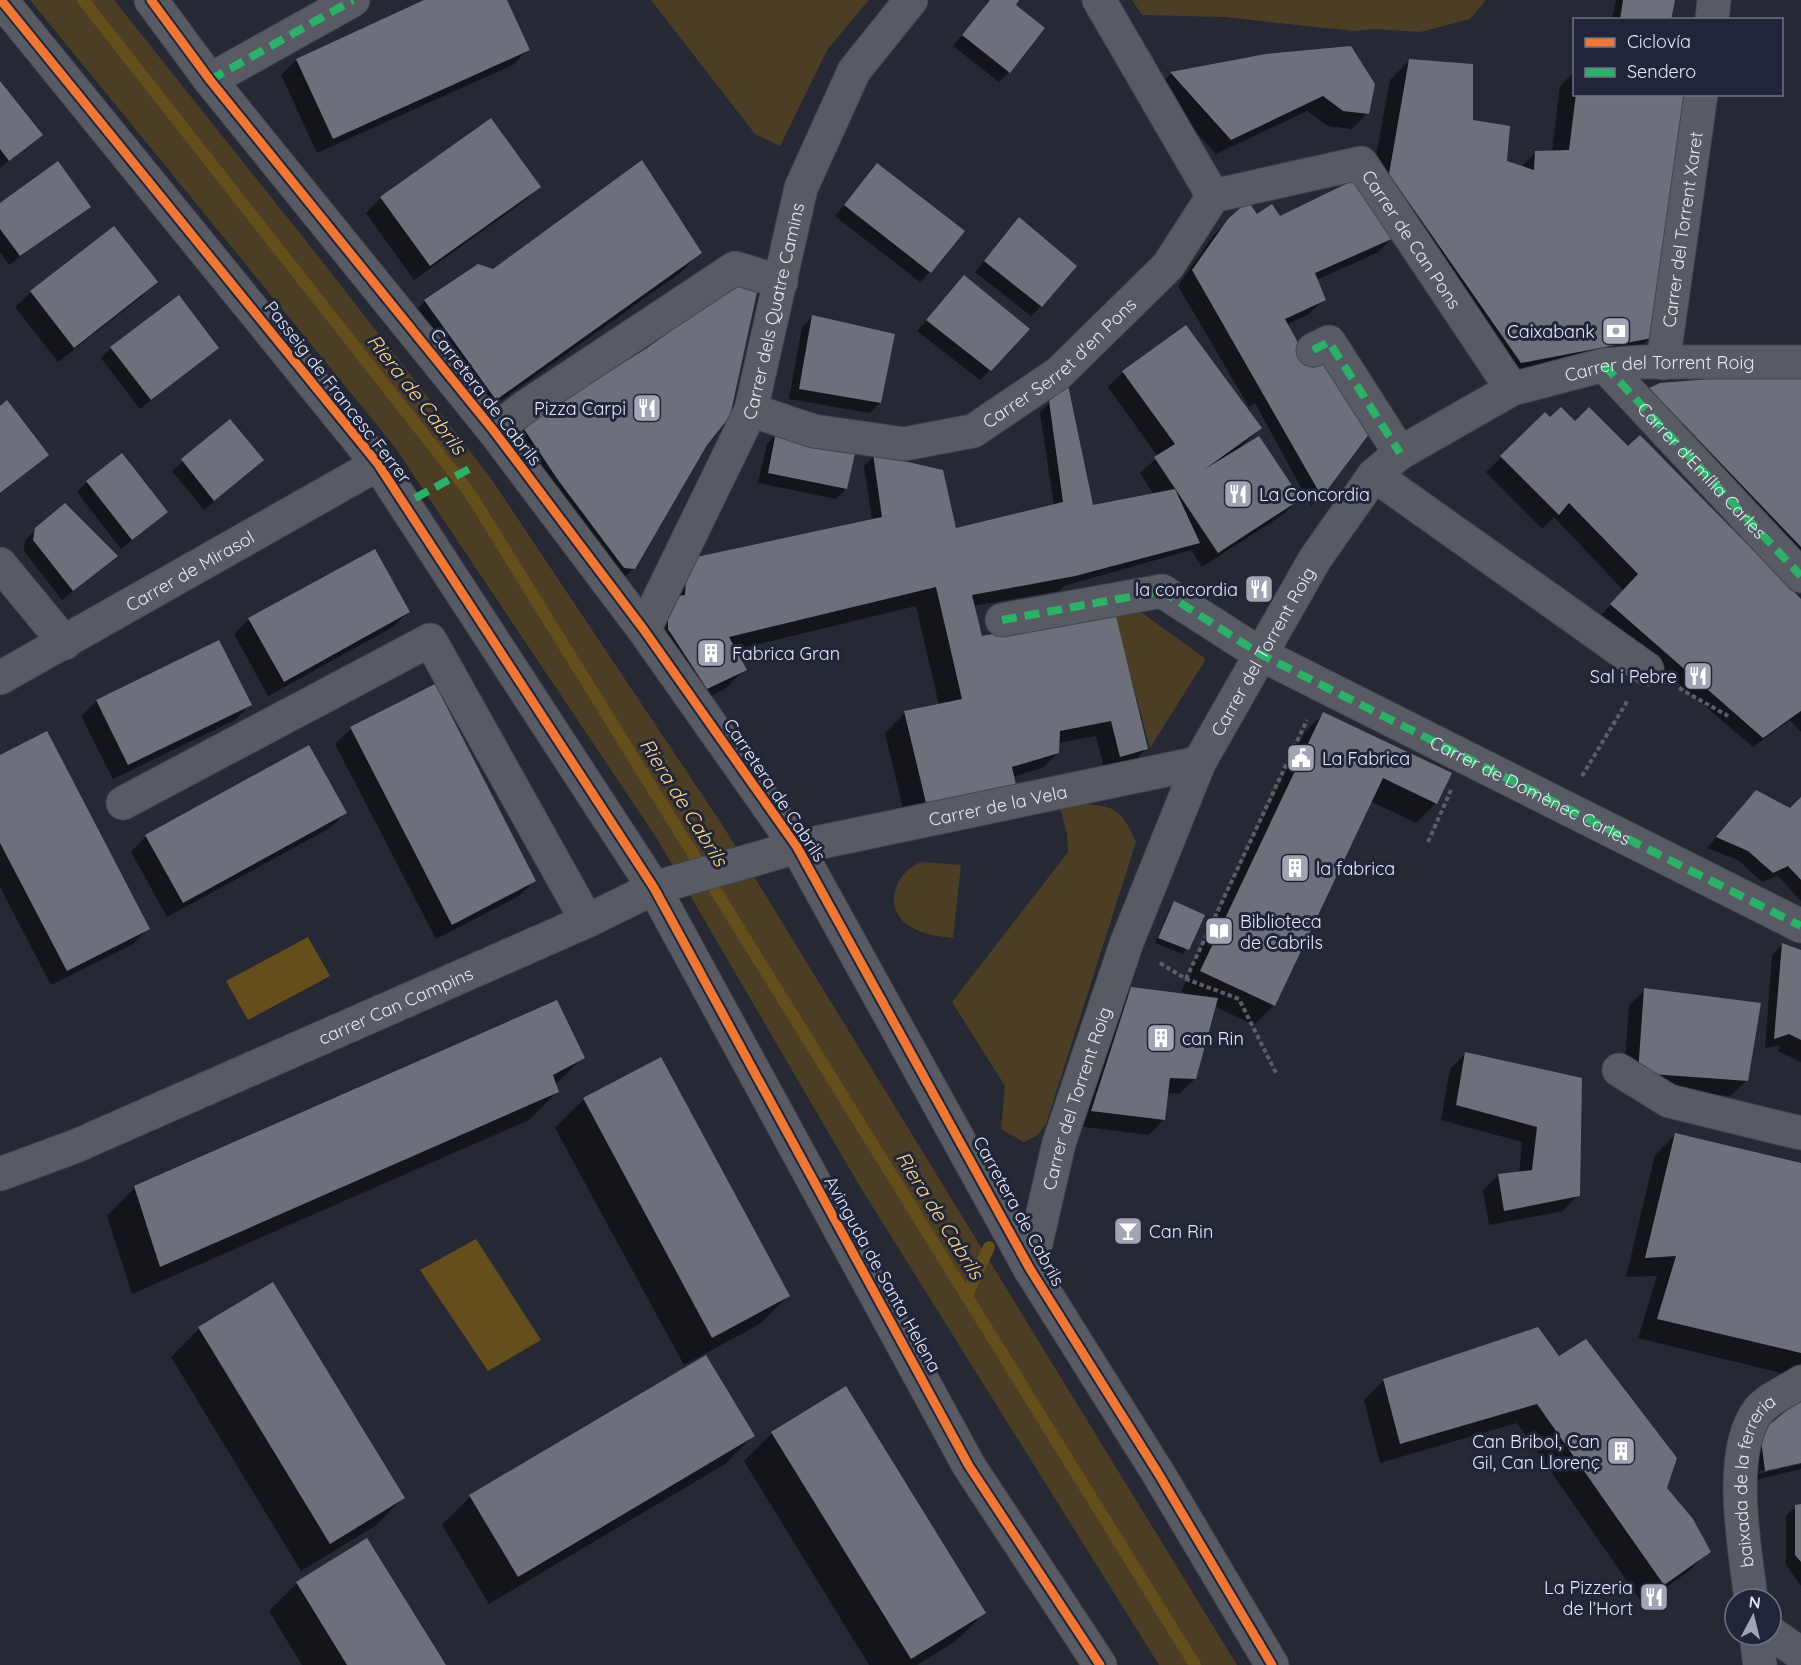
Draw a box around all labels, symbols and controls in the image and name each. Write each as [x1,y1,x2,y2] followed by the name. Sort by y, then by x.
[1573,18,1783,96] legend
[1627,30,1691,53] text: Ciclovía
[1627,60,1696,83] text: Sendero
[1657,130,1707,329] street label: Carrer del Torrent Xaret
[1357,165,1467,313] street label: Carrer de Can Pons
[737,201,809,423] street label: Carrer dels Quatre Camins
[978,292,1141,433] street label: Carrer Serret d'en Pons
[260,296,417,488] street label: Passeig de Francesc Ferrer
[1600,315,1632,347] bank icon: Caixabank
[1507,320,1595,343] place label: Caixabank
[425,324,547,470] street label: Carretera de Cabrils
[362,329,473,461] water label: Riera de Cabrils
[1562,350,1754,386] street label: Carrer del Torrent Roig
[631,392,663,424] restaurant icon: Pizza Carpi
[534,397,626,420] place label: Pizza Carpi
[1633,397,1772,544] street label: Carrer d'Emília Carles
[1222,478,1254,510] restaurant icon: La Concordia
[1259,483,1370,506] place label: La Concordia
[121,525,258,616] street label: Carrer de Mirasol
[1205,563,1320,740] street label: Carrer del Torrent Roig
[1243,573,1275,605] restaurant icon: la concordia
[1135,578,1238,601] place label: la concordia
[695,637,727,669] building icon: Fabrica Gran
[732,642,840,665] place label: Fabrica Gran
[1682,660,1714,692] restaurant icon: Sal i Pebre
[1590,665,1677,688] place label: Sal i Pebre
[719,714,831,866] street label: Carretera de Cabrils
[1426,730,1635,850] street label: Carrer de Domènec Carles
[635,733,734,872] water label: Riera de Cabrils
[1285,742,1317,774] public building icon: La Fabrica
[1322,747,1410,770] place label: La Fabrica
[927,779,1069,831] street label: Carrer de la Vela
[1279,852,1311,884] building icon: la fabrica
[1316,857,1395,880] place label: la fabrica
[1240,910,1323,954] place label: Biblioteca de Cabrils
[1203,915,1235,947] library icon: Biblioteca de Cabrils
[315,961,476,1049] street label: carrer Can Campins
[1037,1004,1116,1192] street label: Carrer del Torrent Roig
[1145,1022,1177,1054] building icon: can Rin
[1182,1027,1244,1050] place label: can Rin
[968,1132,1070,1290] street label: Carretera de Cabrils
[891,1146,990,1285] water label: Riera de Cabrils
[819,1172,947,1376] street label: Avinguda de Santa Helena
[1112,1215,1144,1247] bar icon: Can Rin
[1149,1220,1213,1243] place label: Can Rin
[1729,1389,1780,1569] street label: baixada de la ferreria
[1472,1430,1600,1474] place label: Can Bribol, Can Gil, Can Llorenç
[1605,1435,1637,1467] building icon: Can Bribol, Can Gil, Can Llorenç
[1544,1576,1633,1620] place label: La Pizzeria de l’Hort
[1638,1581,1670,1613] restaurant icon: La Pizzeria de l’Hort
[1723,1587,1783,1647] north arrow
[1748,1591,1762,1613] text: N

